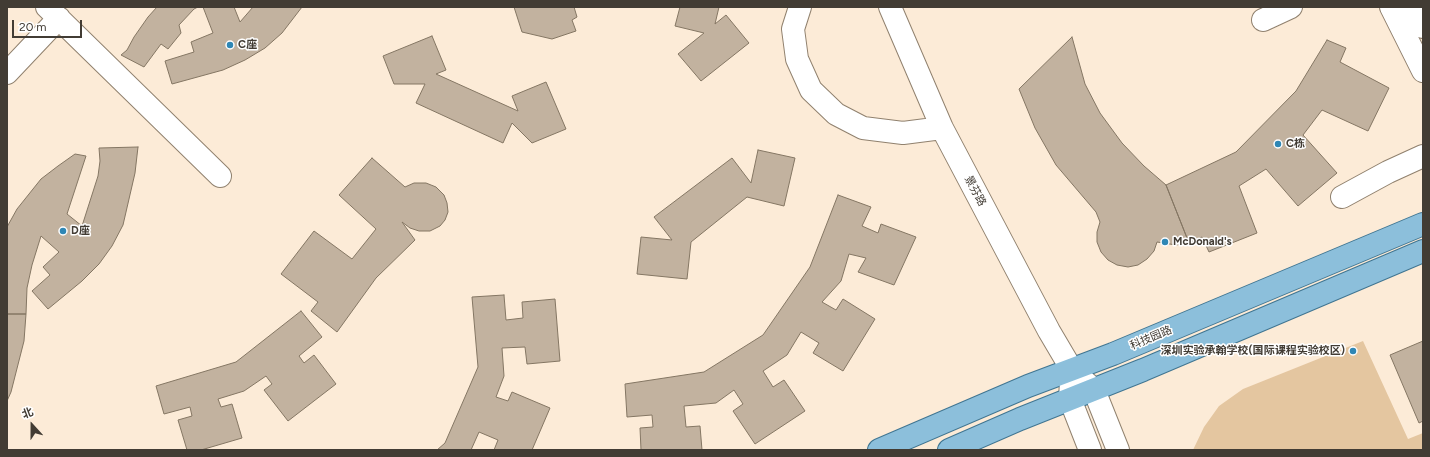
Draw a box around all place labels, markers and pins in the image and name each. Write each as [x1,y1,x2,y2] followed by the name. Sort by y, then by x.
[238,38,257,52] place label: C座
[225,40,235,50] marker: C座
[1286,137,1305,151] place label: C栋
[1273,139,1283,149] marker: C栋
[71,224,90,238] place label: D座
[58,226,68,236] marker: D座
[1173,235,1232,249] place label: McDonald's
[1160,237,1170,247] marker: McDonald's
[1161,344,1345,358] place label: 深圳实验承翰学校(国际课程实验校区)
[1348,346,1358,356] marker: 深圳实验承翰学校(国际课程实验校区)

